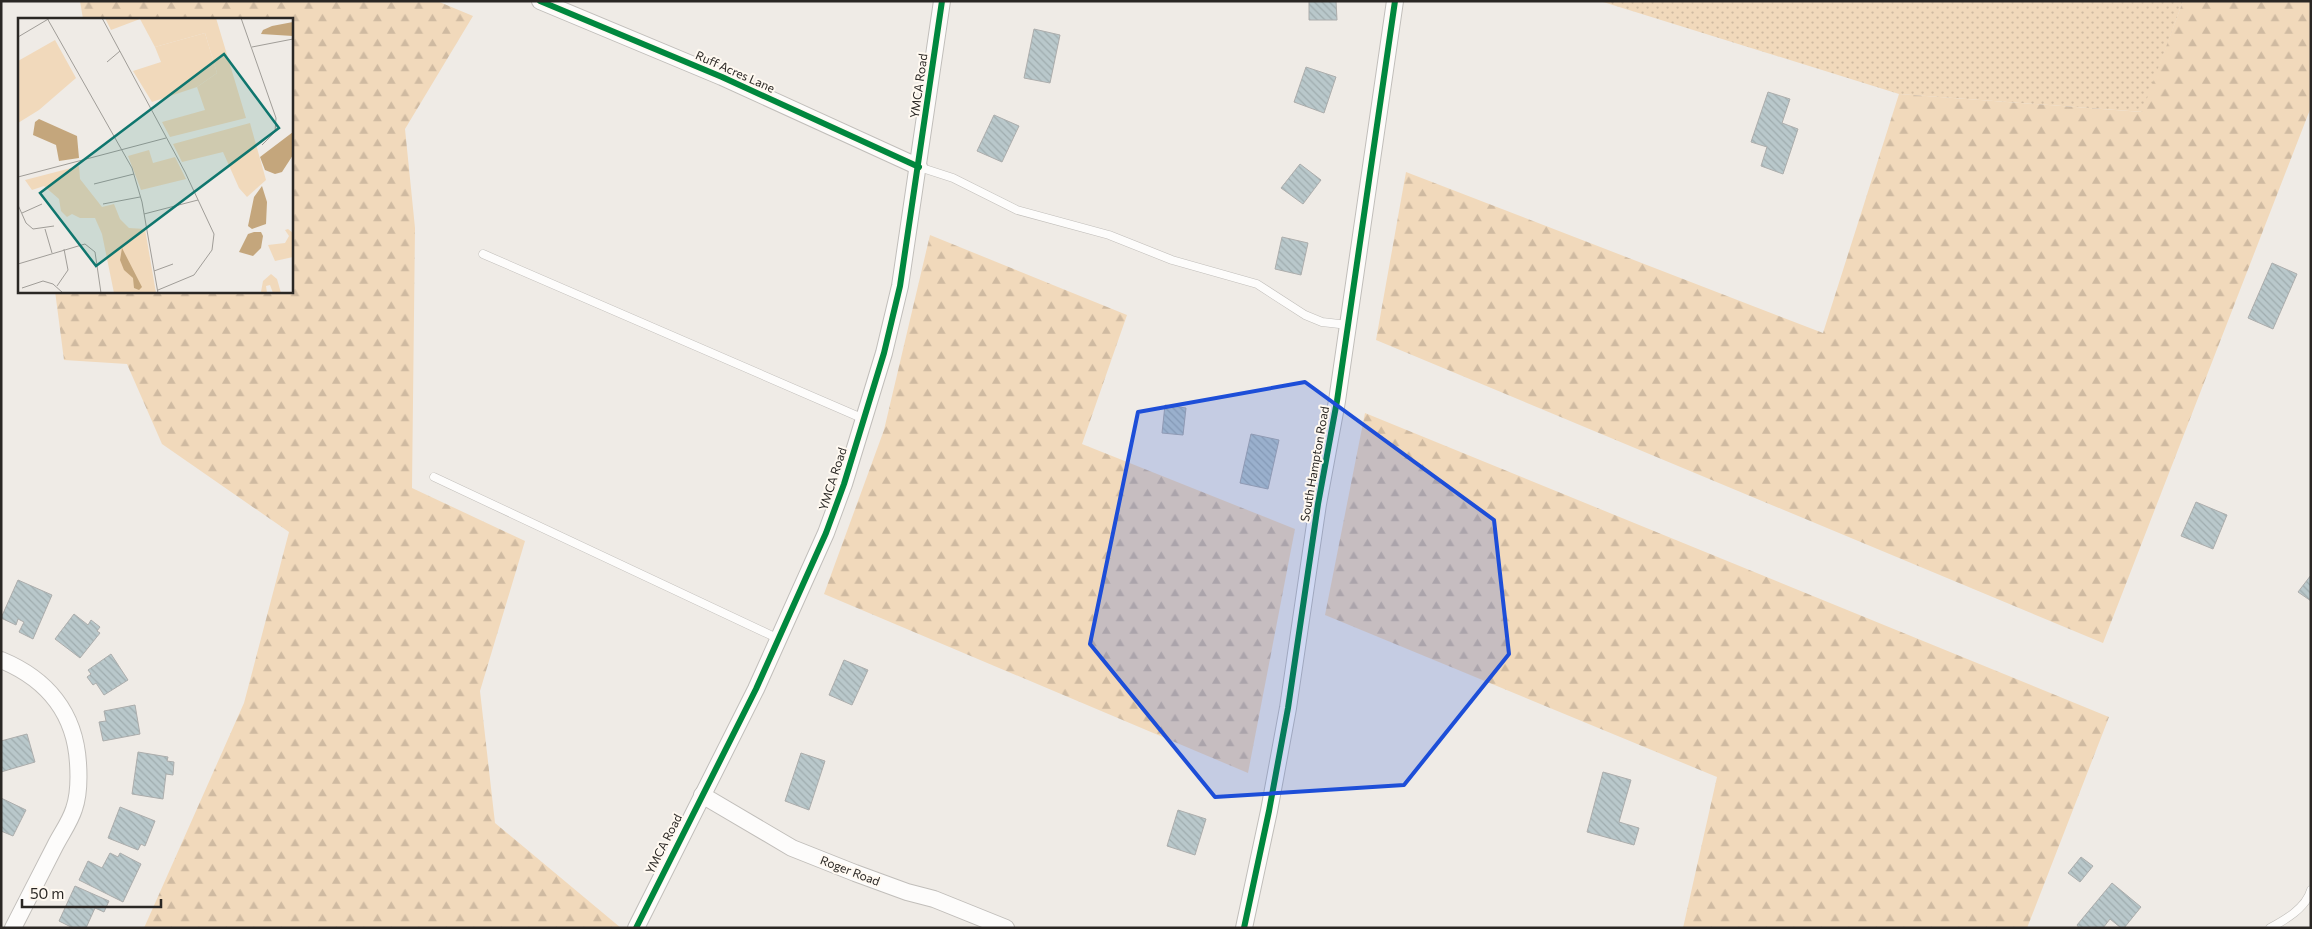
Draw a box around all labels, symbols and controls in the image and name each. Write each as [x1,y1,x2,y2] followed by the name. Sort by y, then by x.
[18,18,292,292] inset map
[694,47,777,95] street label: Ruff Acres Lane
[907,53,929,119] street label: YMCA Road
[1297,405,1331,523] street label: South Hampton Road
[815,445,849,512] street label: YMCA Road
[642,811,684,876] street label: YMCA Road
[819,852,882,888] street label: Roger Road
[22,876,161,908] scale bar
[30,884,64,902] text: 50 m

